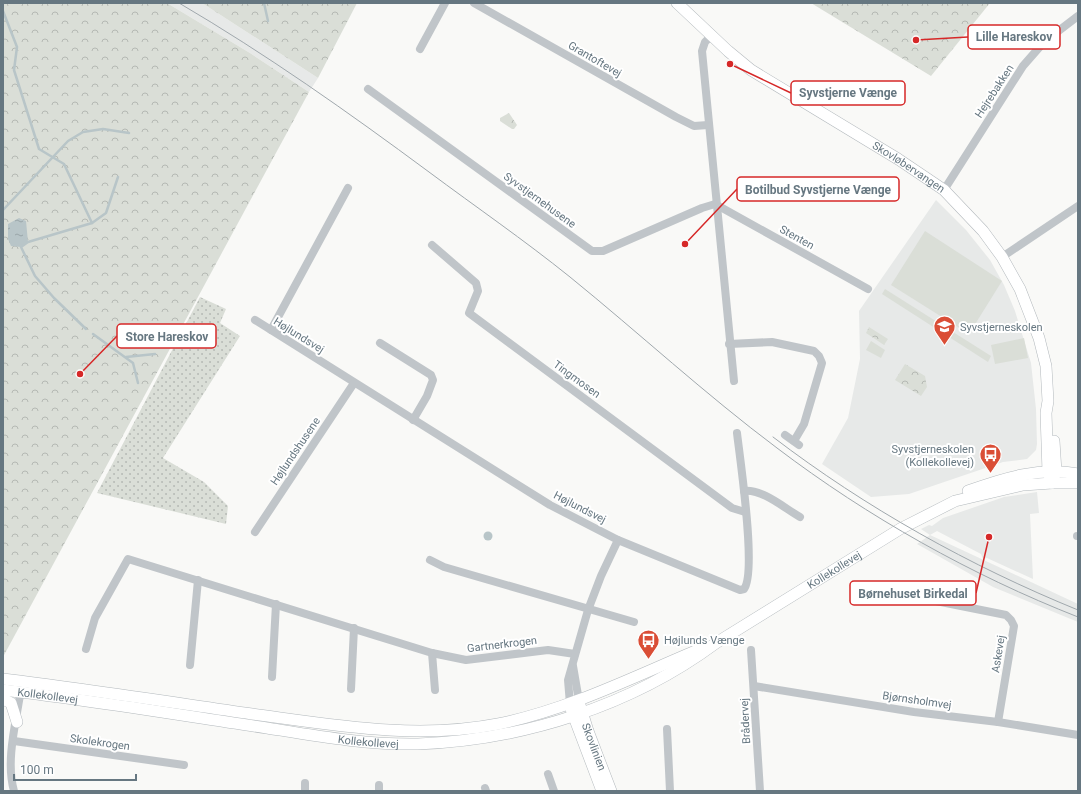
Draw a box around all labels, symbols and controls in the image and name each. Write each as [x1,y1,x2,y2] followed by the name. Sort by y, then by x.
[968,25,1060,49] callout: Lille Hareskov
[976,30,1052,44] text: Lille Hareskov
[566,39,624,80] street label: Grantoftevej
[972,62,1016,120] street label: Hejrebakken
[791,81,905,105] callout: Syvstjerne Vænge
[799,86,897,100] text: Syvstjerne Vænge
[870,139,947,196] street label: Skovløbervangen
[501,170,578,231] street label: Syvstjernehusene
[737,177,899,201] callout: Botilbud Syvstjerne Vænge
[745,183,892,197] text: Botilbud Syvstjerne Vænge
[777,223,816,252] street label: Stenten
[931,314,957,347] school or university icon: Syvstjerneskolen
[271,315,326,356] street label: Højlundsvej
[960,321,1043,334] place label: Syvstjerneskolen
[117,324,216,348] callout: Store Hareskov
[126,330,208,344] text: Store Hareskov
[551,358,603,401] street label: Tingmosen
[268,415,323,488] street label: Højlundshusene
[977,442,1003,475] bus stop icon: Syvstjerneskolen (Kollekollevej)
[891,443,974,469] place label: Syvstjerneskolen (Kollekollevej)
[551,489,608,526] street label: Højlundsvej
[805,549,864,592] street label: Kollekollevej
[850,581,976,605] callout: Børnehuset Birkedal
[858,587,968,601] text: Børnehuset Birkedal
[635,627,661,660] bus stop icon: Højlunds Vænge
[466,634,538,655] street label: Gartnerkrogen
[664,634,745,647] place label: Højlunds Vænge
[989,634,1008,674] street label: Askevej
[17,686,79,706] street label: Kollekollevej
[882,689,952,712] street label: Bjørnsholmvej
[738,698,753,744] street label: Brådervej
[579,722,609,772] street label: Skovlinien
[69,732,131,753] street label: Skolekrogen
[337,733,399,751] street label: Kollekollevej
[14,756,136,782] scale bar
[20,763,54,777] text: 100 m

